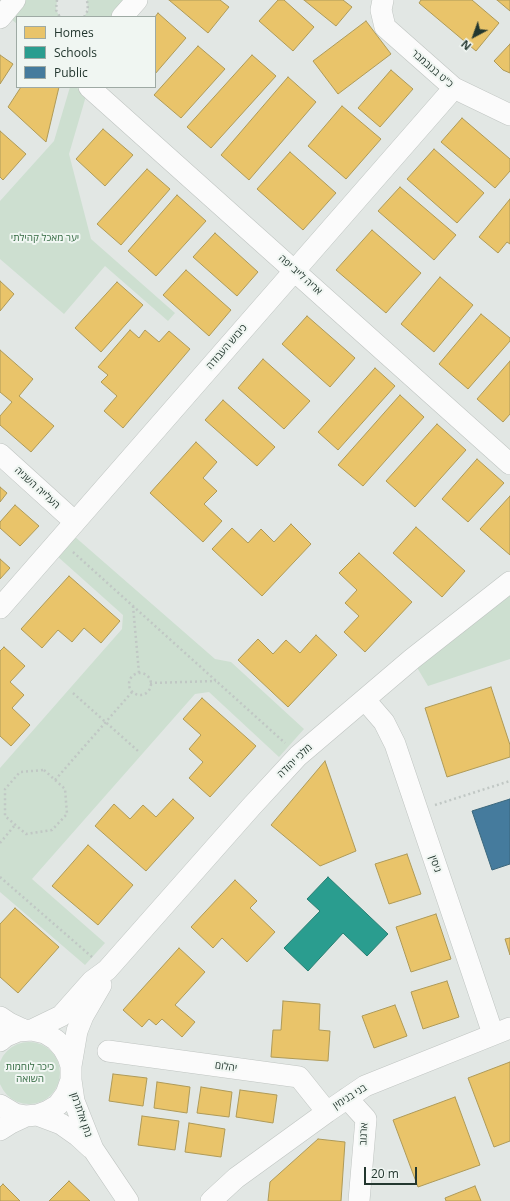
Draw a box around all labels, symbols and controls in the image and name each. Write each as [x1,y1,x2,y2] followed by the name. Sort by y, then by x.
[16,16,156,88] legend
[454,16,494,56] north arrow
[54,24,94,41] text: Homes
[458,37,474,54] text: N
[54,44,97,61] text: Schools
[409,48,455,90] street label: כ"ט בנובמבר
[54,64,88,81] text: Public
[11,232,79,244] park label: יער מאכל קהילתי
[276,252,324,298] street label: אריה לייב יפה
[204,322,250,372] street label: כיבוש העבודה
[12,464,62,512] street label: העלייה השניה
[275,742,315,780] street label: מלכי יהודה
[427,854,443,874] street label: גיסין
[214,1060,238,1074] street label: יהלום
[6,1061,54,1084] park label: כיכר לוחמות השואה
[331,1082,369,1112] street label: בני בנימין
[68,1091,94,1139] street label: נתן אלתרמן
[357,1122,371,1146] street label: ארגוב
[366,1159,419,1185] scale bar
[371,1165,399,1182] text: 20 m

